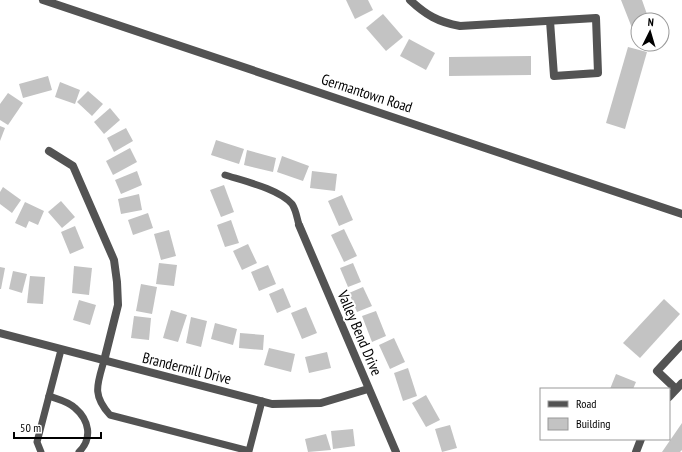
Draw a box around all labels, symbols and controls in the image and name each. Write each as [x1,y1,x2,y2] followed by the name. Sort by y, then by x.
[630,12,670,52] north arrow
[647,15,654,29] text: N
[319,69,415,117] street label: Germantown Road
[333,287,386,378] street label: Valley Bend Drive
[141,348,233,388] street label: Brandermill Drive
[540,388,670,440] legend
[576,396,596,411] text: Road
[14,414,101,440] scale bar
[576,416,611,431] text: Building
[20,420,41,435] text: 50 m

